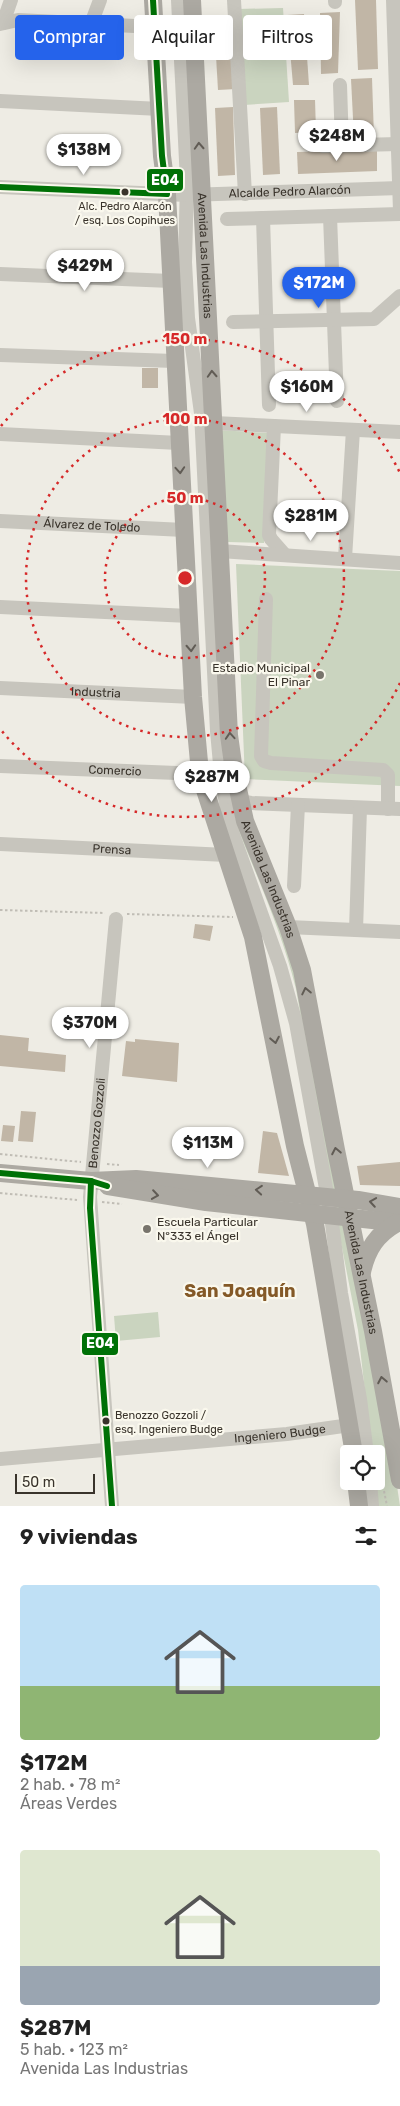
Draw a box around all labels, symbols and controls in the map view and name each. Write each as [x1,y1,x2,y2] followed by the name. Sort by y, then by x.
[15,15,124,60] chip: Comprar
[134,15,233,60] chip: Alquilar
[243,15,332,60] chip: Filtros
[302,120,372,162] pin: $248M
[309,126,365,145] text: $248M
[49,134,119,176] pin: $138M
[57,140,111,159] text: $138M
[194,142,204,150] one-way arrow
[146,168,184,192] line badge: E04
[151,172,179,189] text: E04
[228,183,351,201] street label: Alcalde Pedro Alarcón
[120,187,130,197] marker: Alc. Pedro Alarcón / esq. Los Copihues
[195,192,215,319] street label: Avenida Las Industrias
[75,200,176,227] place label: Alc. Pedro Alarcón / esq. Los Copihues
[50,250,120,292] pin: $429M
[57,256,113,275] text: $429M
[284,266,354,309] pin: $172M
[293,273,345,292] text: $172M
[163,330,207,348] text: 150 m
[206,370,217,378] one-way arrow
[272,370,342,413] pin: $160M
[280,377,334,396] text: $160M
[163,410,207,428] text: 100 m
[175,466,186,474] one-way arrow
[167,489,203,507] text: 50 m
[276,500,346,542] pin: $281M
[284,506,338,525] text: $281M
[43,516,141,535] street label: Álvarez de Toledo
[176,569,194,587] centre of rings
[185,645,196,653] one-way arrow
[212,661,310,689] place label: Estadio Municipal El Pinar
[314,669,326,681] marker: Estadio Municipal El Pinar
[71,684,121,701] street label: Industria
[224,732,235,740] one-way arrow
[177,760,247,803] pin: $287M
[88,763,142,779] street label: Comercio
[185,767,239,786] text: $287M
[238,818,298,940] street label: Avenida Las Industrias
[92,842,132,857] street label: Prensa
[302,987,312,996] one-way arrow
[55,1006,125,1049] pin: $370M
[63,1013,117,1032] text: $370M
[269,1036,279,1044] one-way arrow
[86,1077,108,1169] street label: Benozzo Gozzoli
[173,1126,243,1169] pin: $113M
[183,1133,233,1152] text: $113M
[331,1147,342,1155] one-way arrow
[254,1185,262,1196] one-way arrow
[151,1189,159,1200] one-way arrow
[368,1198,377,1208] one-way arrow
[341,1209,380,1335] street label: Avenida Las Industrias
[157,1215,258,1243] place label: Escuela Particular N°333 el Ángel
[141,1223,153,1235] marker: Escuela Particular N°333 el Ángel
[184,1280,296,1302] district label: San Joaquín
[81,1332,119,1356] line badge: E04
[86,1335,114,1352] text: E04
[378,1376,388,1385] one-way arrow
[115,1409,223,1436] place label: Benozzo Gozzoli / esq. Ingeniero Budge
[101,1416,111,1426] marker: Benozzo Gozzoli / esq. Ingeniero Budge
[234,1422,327,1446] street label: Ingeniero Budge
[340,1445,385,1490] map controls
[340,1445,385,1490] button: locate
[15,1471,95,1494] scale bar
[22,1474,55,1491] text: 50 m
[352,1522,380,1550] icon: filters
[20,1524,138,1549] text: 9 viviendas
[155,1617,245,1707] icon: home
[20,1750,88,1775] text: $172M
[20,1775,120,1794] text: 2 hab. · 78 m²
[20,1794,117,1813] text: Áreas Verdes
[155,1882,245,1972] icon: home
[20,2015,91,2040] text: $287M
[20,2040,128,2059] text: 5 hab. · 123 m²
[20,2059,188,2078] text: Avenida Las Industrias

